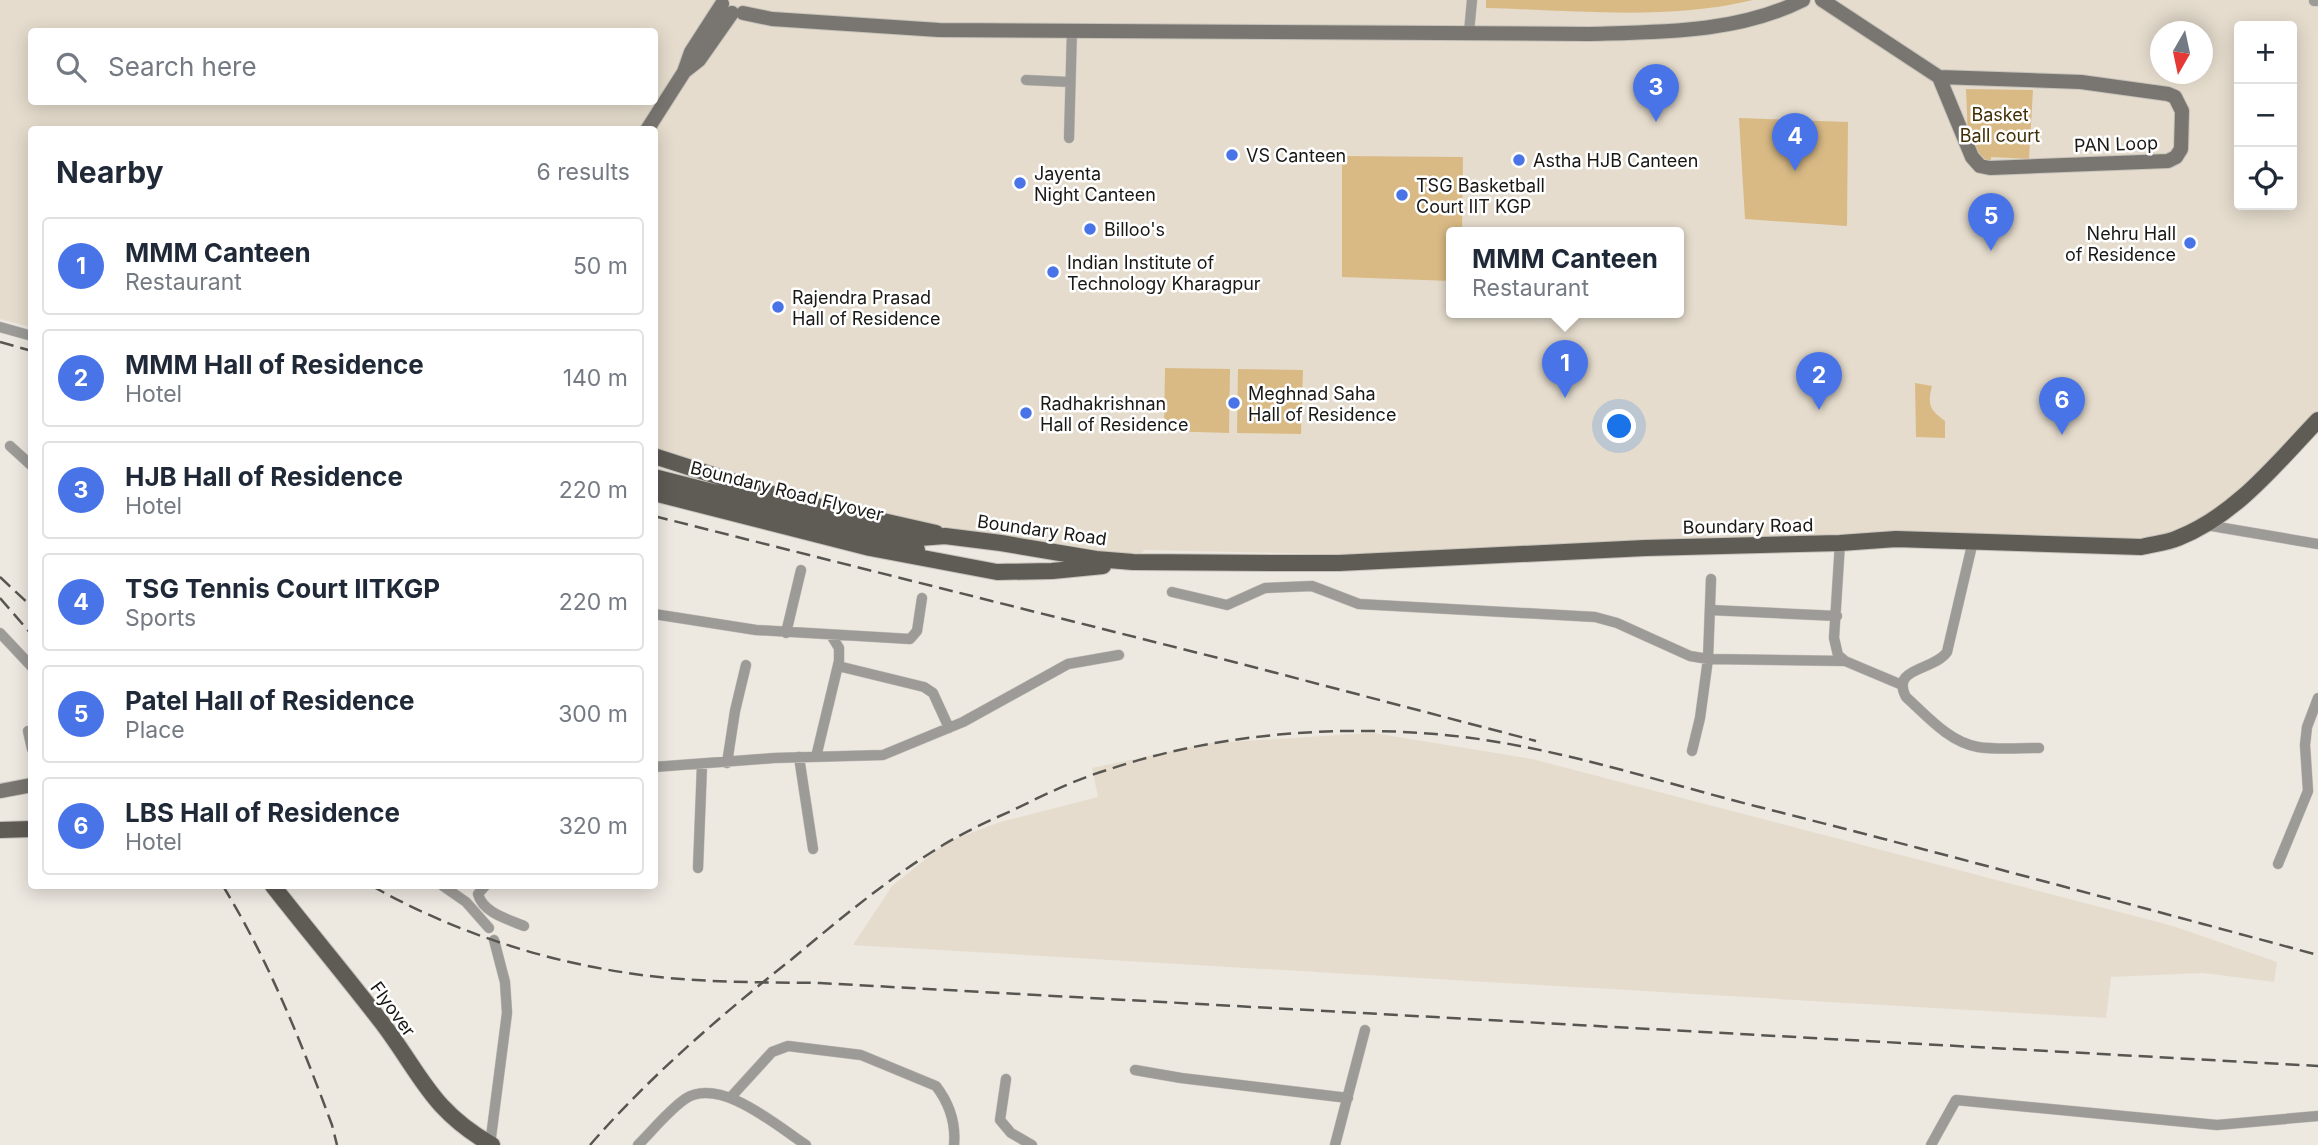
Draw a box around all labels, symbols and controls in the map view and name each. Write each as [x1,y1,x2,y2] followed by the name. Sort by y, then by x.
[2150,21,2213,84] north arrow
[2234,21,2297,210] map controls
[2234,21,2297,84] button: +
[28,28,658,105] search box
[52,48,90,86] icon: search
[108,51,257,82] text: Search here
[1633,64,1679,122] pin: 3
[2234,84,2297,147] button: −
[1960,104,2040,146] park label: Basket Ball court
[1772,113,1818,171] pin: 4
[2074,132,2158,156] street label: PAN Loop
[1246,145,1346,166] place label: VS Canteen
[1224,147,1240,163] marker: VS Canteen
[2234,147,2297,210] button: locate
[1533,150,1698,171] place label: Astha HJB Canteen
[1511,152,1527,168] marker: Astha HJB Canteen
[56,154,164,190] text: Nearby
[536,158,630,186] text: 6 results
[1034,163,1156,205] place label: Jayenta Night Canteen
[1012,175,1028,191] marker: Jayenta Night Canteen
[1416,175,1545,217] place label: TSG Basketball Court IIT KGP
[1394,187,1410,203] marker: TSG Basketball Court IIT KGP
[1968,193,2014,251] pin: 5
[1104,219,1165,240] place label: Billoo's
[1082,221,1098,237] marker: Billoo's
[2065,223,2176,265] place label: Nehru Hall of Residence
[1446,227,1684,318] popup
[2182,235,2198,251] marker: Nehru Hall of Residence
[125,237,311,268] text: MMM Canteen
[1472,243,1658,274] text: MMM Canteen
[76,252,86,280] text: 1
[573,252,628,280] text: 50 m
[1067,252,1261,294] place label: Indian Institute of Technology Kharagpur
[1045,264,1061,280] marker: Indian Institute of Technology Kharagpur
[125,268,242,296] text: Restaurant
[1472,274,1589,302] text: Restaurant
[792,287,940,329] place label: Rajendra Prasad Hall of Residence
[770,299,786,315] marker: Rajendra Prasad Hall of Residence
[1542,340,1588,398] pin: 1
[125,349,424,380] text: MMM Hall of Residence
[1796,352,1842,410] pin: 2
[74,364,88,392] text: 2
[563,364,628,392] text: 140 m
[2039,377,2085,435] pin: 6
[125,380,182,408] text: Hotel
[1248,383,1396,425] place label: Meghnad Saha Hall of Residence
[1040,393,1188,435] place label: Radhakrishnan Hall of Residence
[1226,395,1242,411] marker: Meghnad Saha Hall of Residence
[1018,405,1034,421] marker: Radhakrishnan Hall of Residence
[1602,409,1636,443] your location
[688,457,886,525] street label: Boundary Road Flyover
[125,461,403,492] text: HJB Hall of Residence
[74,476,88,504] text: 3
[559,476,628,504] text: 220 m
[125,492,182,520] text: Hotel
[976,511,1108,549] street label: Boundary Road
[1683,514,1813,538] street label: Boundary Road
[125,573,440,604] text: TSG Tennis Court IITKGP
[73,588,89,616] text: 4
[559,588,628,616] text: 220 m
[125,604,196,632] text: Sports
[125,685,415,716] text: Patel Hall of Residence
[74,700,88,728] text: 5
[558,700,628,728] text: 300 m
[125,716,185,744] text: Place
[125,797,400,828] text: LBS Hall of Residence
[74,812,88,840] text: 6
[559,812,628,840] text: 320 m
[125,828,182,856] text: Hotel
[366,978,420,1041] street label: Flyover

